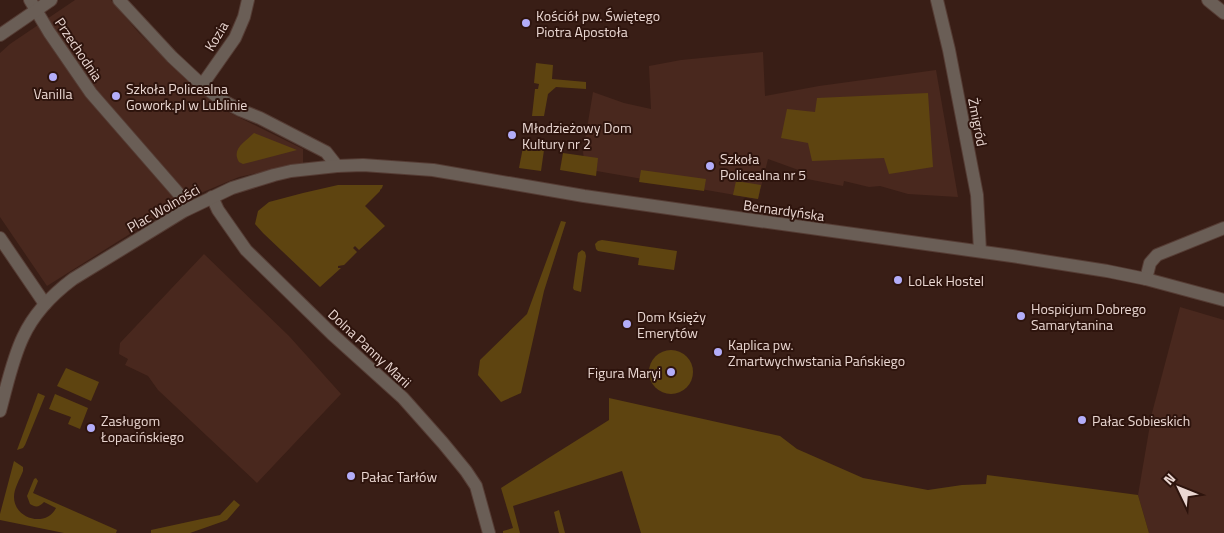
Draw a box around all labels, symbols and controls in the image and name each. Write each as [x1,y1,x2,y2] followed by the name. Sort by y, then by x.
[536,5,660,42] place label: Kościół pw. Świętego Piotra Apostoła
[50,13,108,85] street label: Przechodnia
[199,17,233,55] street label: Kozia
[520,17,532,29] marker: Kościół pw. Świętego Piotra Apostoła
[47,71,59,83] marker: Vanilla
[126,78,247,115] place label: Szkoła Policealna Gowork.pl w Lublinie
[34,83,72,104] place label: Vanilla
[110,90,122,102] marker: Szkoła Policealna Gowork.pl w Lublinie
[963,96,993,148] street label: Żmigród
[522,117,632,154] place label: Młodzieżowy Dom Kultury nr 2
[506,129,518,141] marker: Młodzieżowy Dom Kultury nr 2
[720,148,806,185] place label: Szkoła Policealna nr 5
[704,160,716,172] marker: Szkoła Policealna nr 5
[123,179,203,237] street label: Plac Wolności
[742,194,826,226] street label: Bernardyńska
[908,270,984,291] place label: LoLek Hostel
[892,274,904,286] marker: LoLek Hostel
[1031,298,1146,335] place label: Hospicjum Dobrego Samarytanina
[324,304,416,392] street label: Dolna Panny Marii
[637,306,706,343] place label: Dom Księży Emerytów
[1015,310,1027,322] marker: Hospicjum Dobrego Samarytanina
[621,318,633,330] marker: Dom Księży Emerytów
[728,334,905,371] place label: Kaplica pw. Zmartwychwstania Pańskiego
[712,346,724,358] marker: Kaplica pw. Zmartwychwstania Pańskiego
[588,362,661,383] place label: Figura Maryi
[665,366,677,378] marker: Figura Maryi
[100,410,184,447] place label: Zasługom Łopacińskiego
[1092,410,1190,431] place label: Pałac Sobieskich
[1076,414,1088,426] marker: Pałac Sobieskich
[85,422,97,434] marker: Zasługom Łopacińskiego
[1154,463,1204,513] north arrow
[361,466,437,487] place label: Pałac Tarłów
[1158,468,1180,490] text: N
[345,470,357,482] marker: Pałac Tarłów

